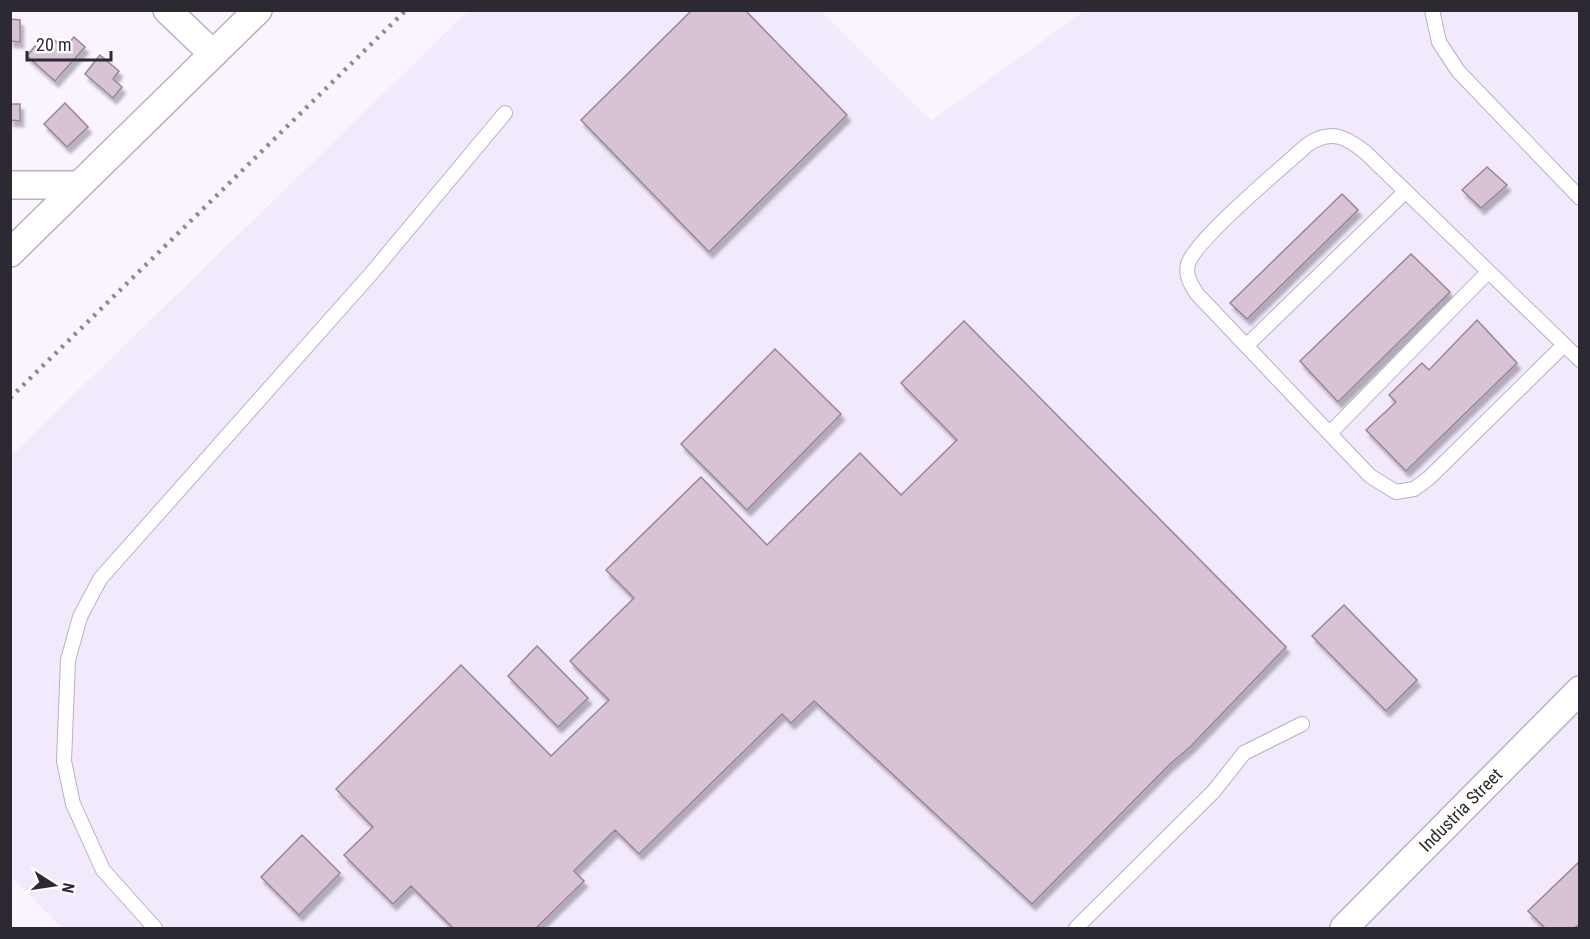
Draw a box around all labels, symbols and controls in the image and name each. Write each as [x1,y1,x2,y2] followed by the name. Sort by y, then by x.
[27,24,111,62] scale bar
[36,34,71,55] text: 20 m
[1415,764,1506,856] street label: Industria Street
[24,855,84,915] north arrow
[58,881,78,895] text: N

